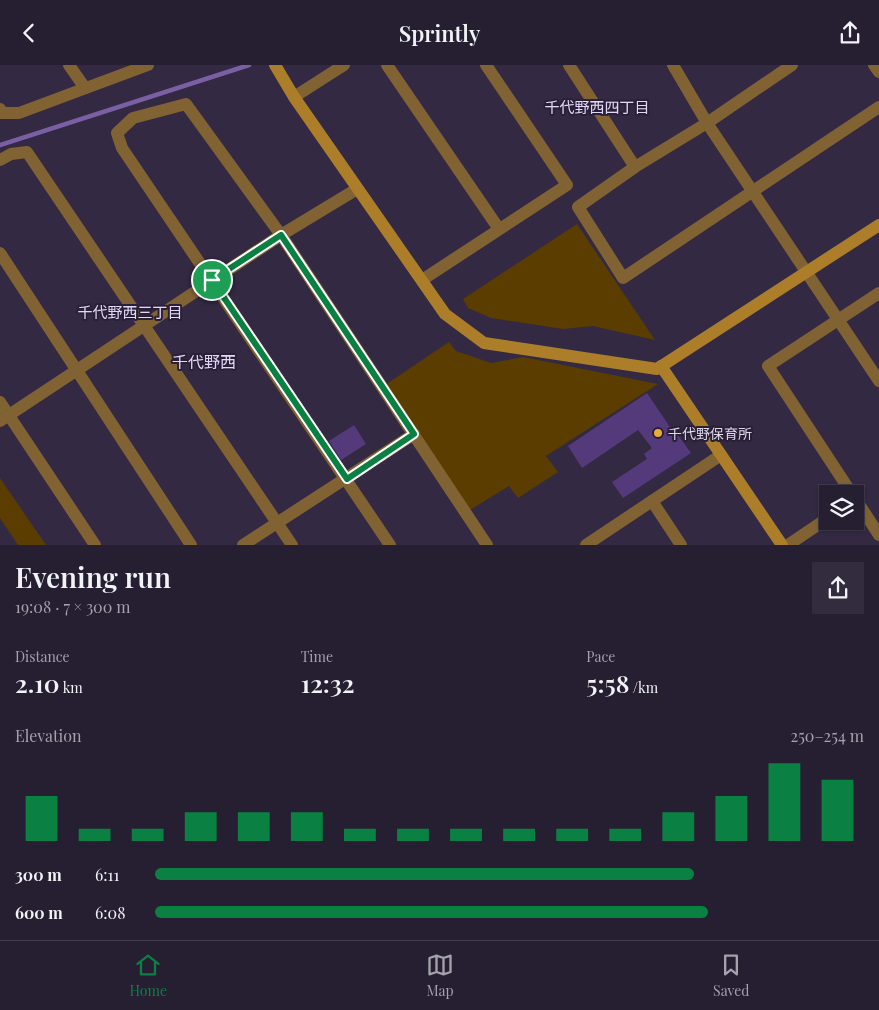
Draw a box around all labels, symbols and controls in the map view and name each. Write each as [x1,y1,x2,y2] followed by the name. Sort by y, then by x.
[399,18,480,48] text: Sprintly
[15,19,43,47] icon: back
[836,19,864,47] icon: share
[544,97,650,117] district label: 千代野西四丁目
[191,259,233,301] pin
[198,266,226,294] icon: arrive
[77,302,183,322] district label: 千代野西三丁目
[172,351,236,372] district label: 千代野西
[668,424,752,443] place label: 千代野保育所
[652,427,664,439] marker: 千代野保育所
[819,485,864,530] map controls
[819,485,864,530] button: layers
[15,558,171,595] text: Evening run
[812,562,864,614] button: share
[15,596,131,617] text: 19:08 · 7 × 300 m
[15,647,70,666] text: Distance
[301,647,333,666] text: Time
[586,647,615,666] text: Pace
[15,666,60,699] text: 2.10
[301,666,355,699] text: 12:32
[586,666,629,699] text: 5:58
[60,678,83,697] text: km
[629,678,658,697] text: /km
[15,725,82,746] text: Elevation
[791,725,864,746] text: 250–254 m
[15,864,62,885] text: 300 m
[95,864,119,885] text: 6:11
[15,902,63,923] text: 600 m
[95,902,125,923] text: 6:08
[130,951,167,1000] tab: Home
[426,951,454,1000] tab: Map
[713,951,749,1000] tab: Saved

